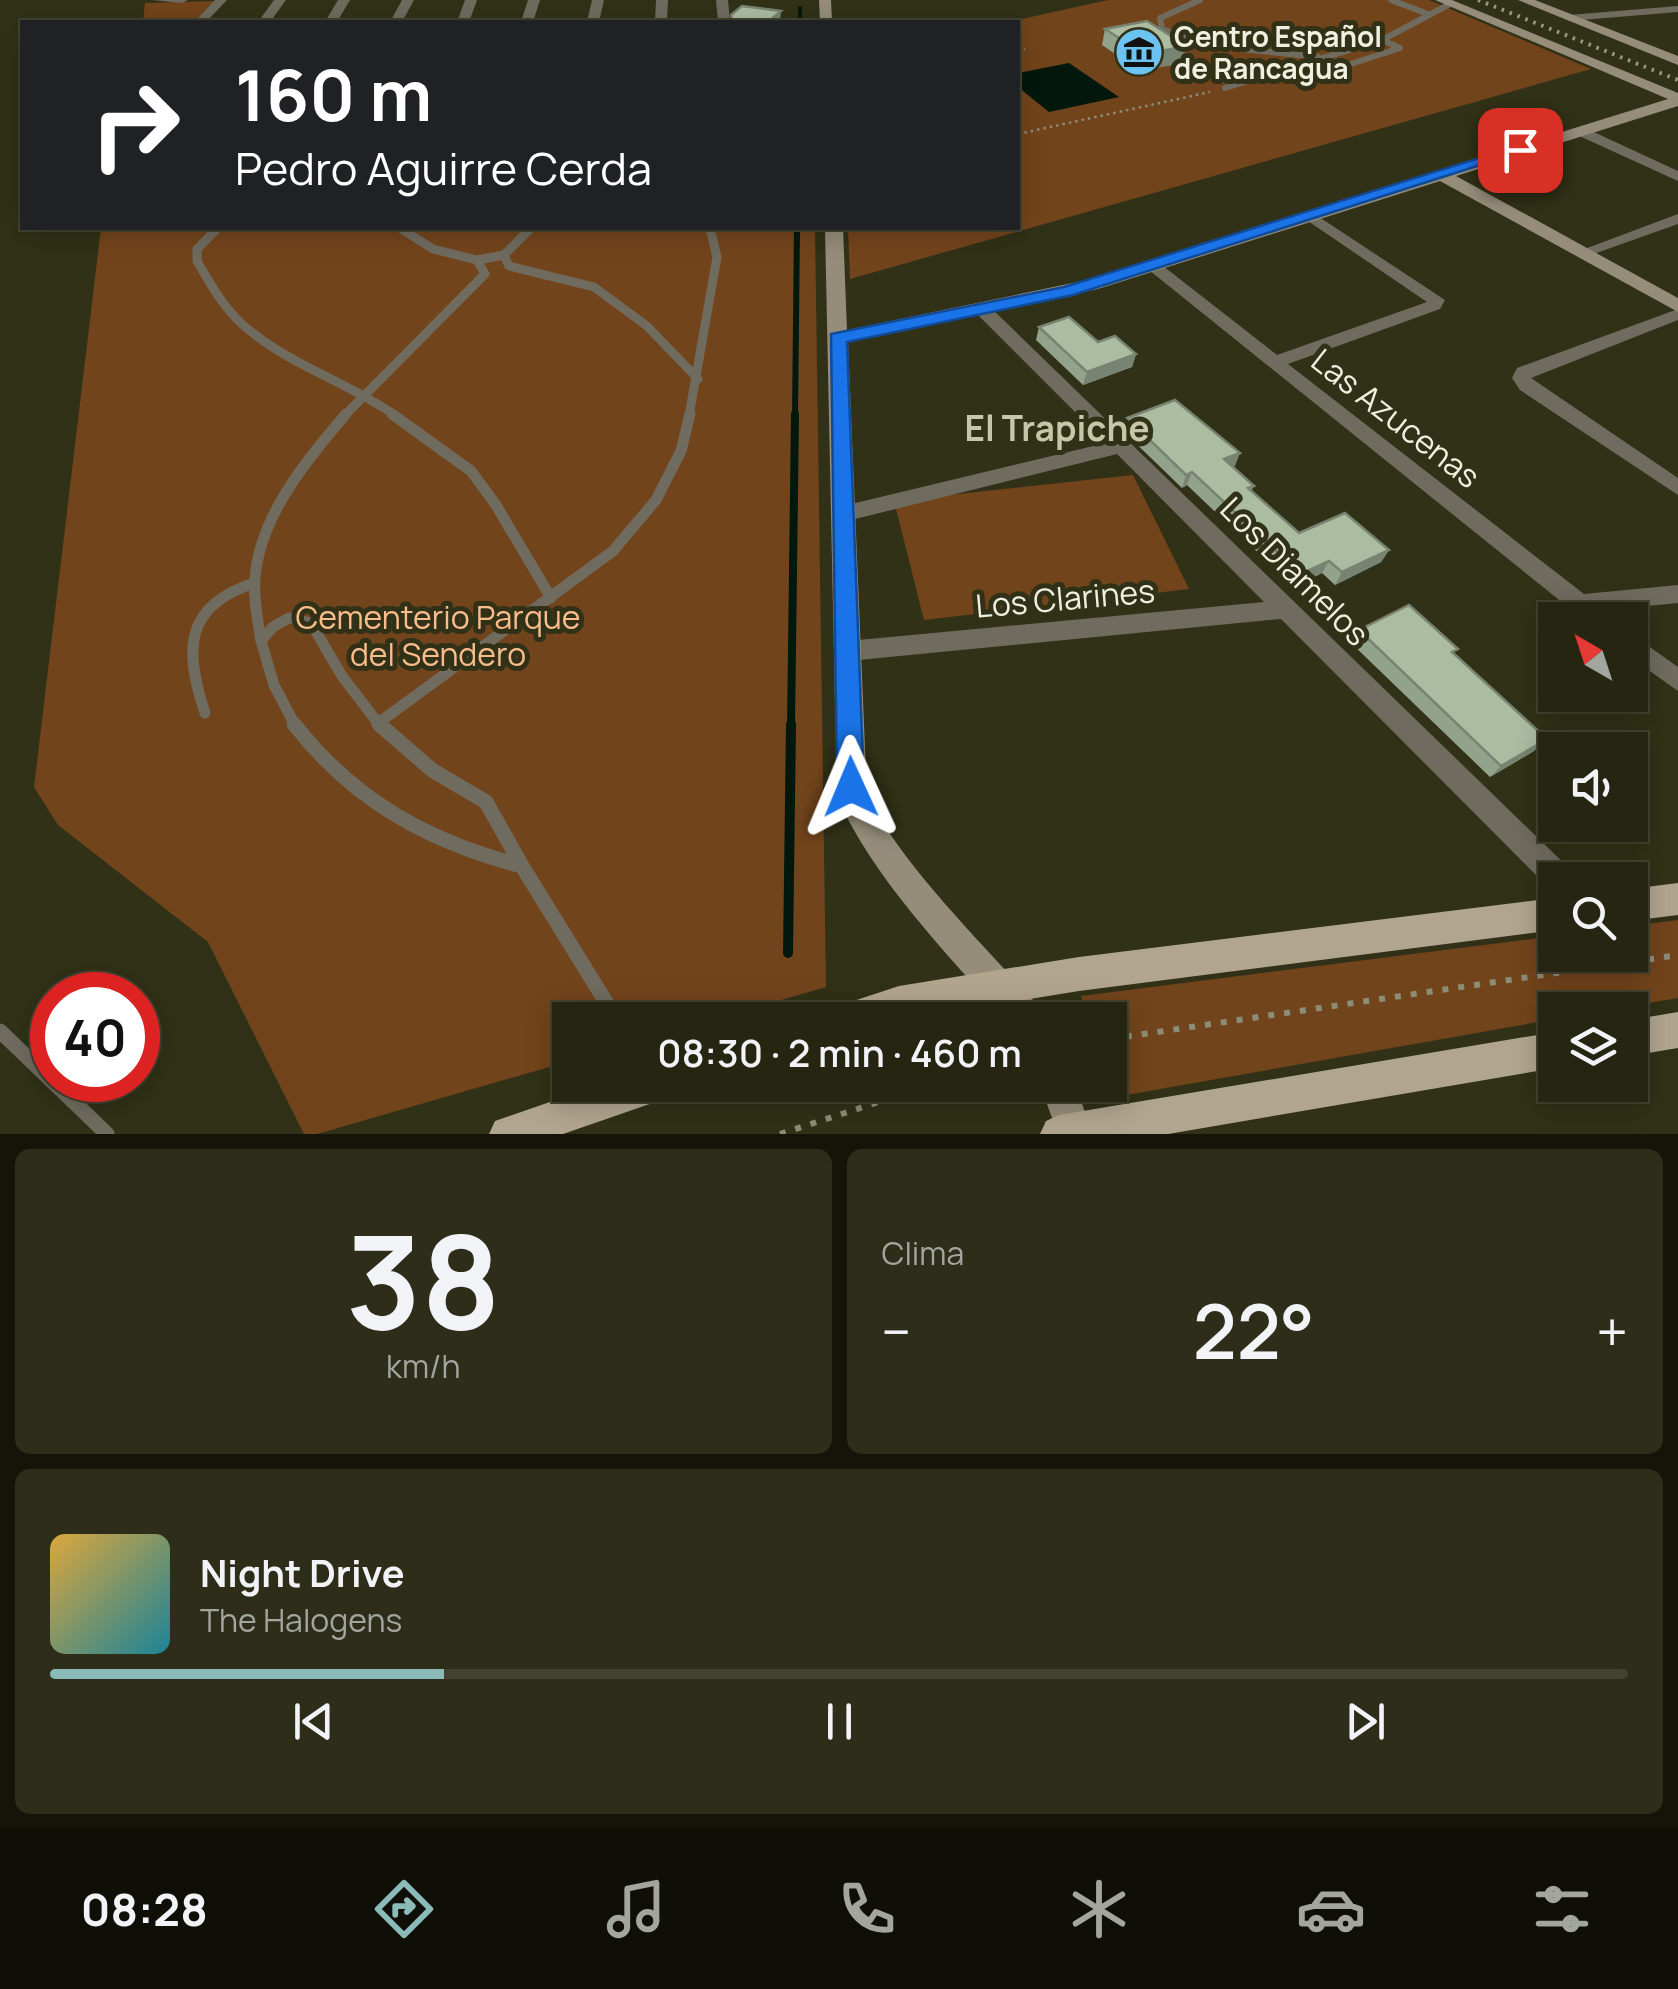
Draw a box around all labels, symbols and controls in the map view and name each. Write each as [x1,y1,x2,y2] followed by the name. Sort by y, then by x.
[1174,17,1382,87] place label: Centro Español de Rancagua
[1113,26,1165,78] museum icon: Centro Español de Rancagua
[235,46,432,142] text: 160 m
[70,60,200,190] icon: right
[1478,108,1563,193] pin
[1493,123,1548,178] icon: arrive
[235,137,652,199] text: Pedro Aguirre Cerda
[1303,338,1489,498] street label: Las Azucenas
[965,404,1149,452] district label: El Trapiche
[1211,487,1379,655] street label: Los Diamelos
[973,568,1157,628] street label: Los Clarines
[295,595,581,676] park label: Cementerio Parque del Sendero
[1538,602,1648,712] north arrow
[1538,602,1648,1102] map controls
[1538,732,1648,842] button: sound
[799,735,903,839] position arrow
[1538,862,1648,972] button: search
[30,972,160,1102] speed limit sign: 40
[1538,992,1648,1102] button: layers
[657,1026,1022,1078] text: 08:30 · 2 min · 460 m
[346,1190,501,1368] text: 38
[882,1231,964,1275] text: Clima
[1193,1279,1315,1382] text: 22°
[882,1293,911,1369] text: −
[1596,1293,1628,1369] text: +
[386,1344,460,1388] text: km/h
[200,1546,405,1598] text: Night Drive
[200,1598,402,1642] text: The Halogens
[286,1694,341,1749] icon: previous
[812,1694,867,1749] icon: pause
[1338,1694,1393,1749] icon: next
[369,1874,439,1944] icon: directions
[601,1874,671,1944] icon: music
[832,1874,902,1944] icon: phone
[1064,1874,1134,1944] icon: climate
[1296,1874,1366,1944] icon: car
[1527,1874,1597,1944] icon: filters
[81,1878,208,1940] text: 08:28

